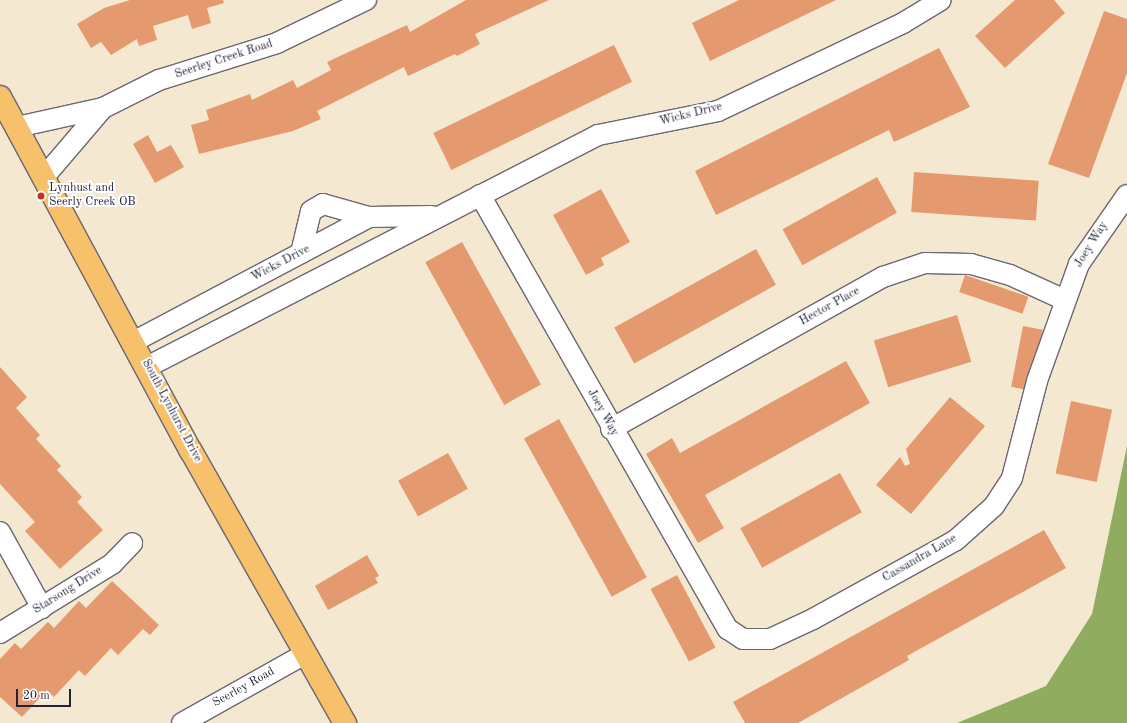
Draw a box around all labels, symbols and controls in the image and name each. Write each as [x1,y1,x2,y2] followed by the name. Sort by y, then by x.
[173,37,275,83] street label: Seerley Creek Road
[658,100,724,130] street label: Wicks Drive
[49,182,136,210] place label: Lynhust and Seerly Creek OB
[36,191,46,201] marker: Lynhust and Seerly Creek OB
[1072,219,1112,271] street label: Joey Way
[249,243,313,285] street label: Wicks Drive
[797,285,863,329] street label: Hector Place
[138,357,204,465] street label: South Lynhurst Drive
[583,387,621,439] street label: Joey Way
[880,532,960,586] street label: Cassandra Lane
[31,564,105,618] street label: Starsong Drive
[211,665,277,711] street label: Seerley Road
[18,681,73,707] scale bar
[23,690,50,702] text: 20 m

